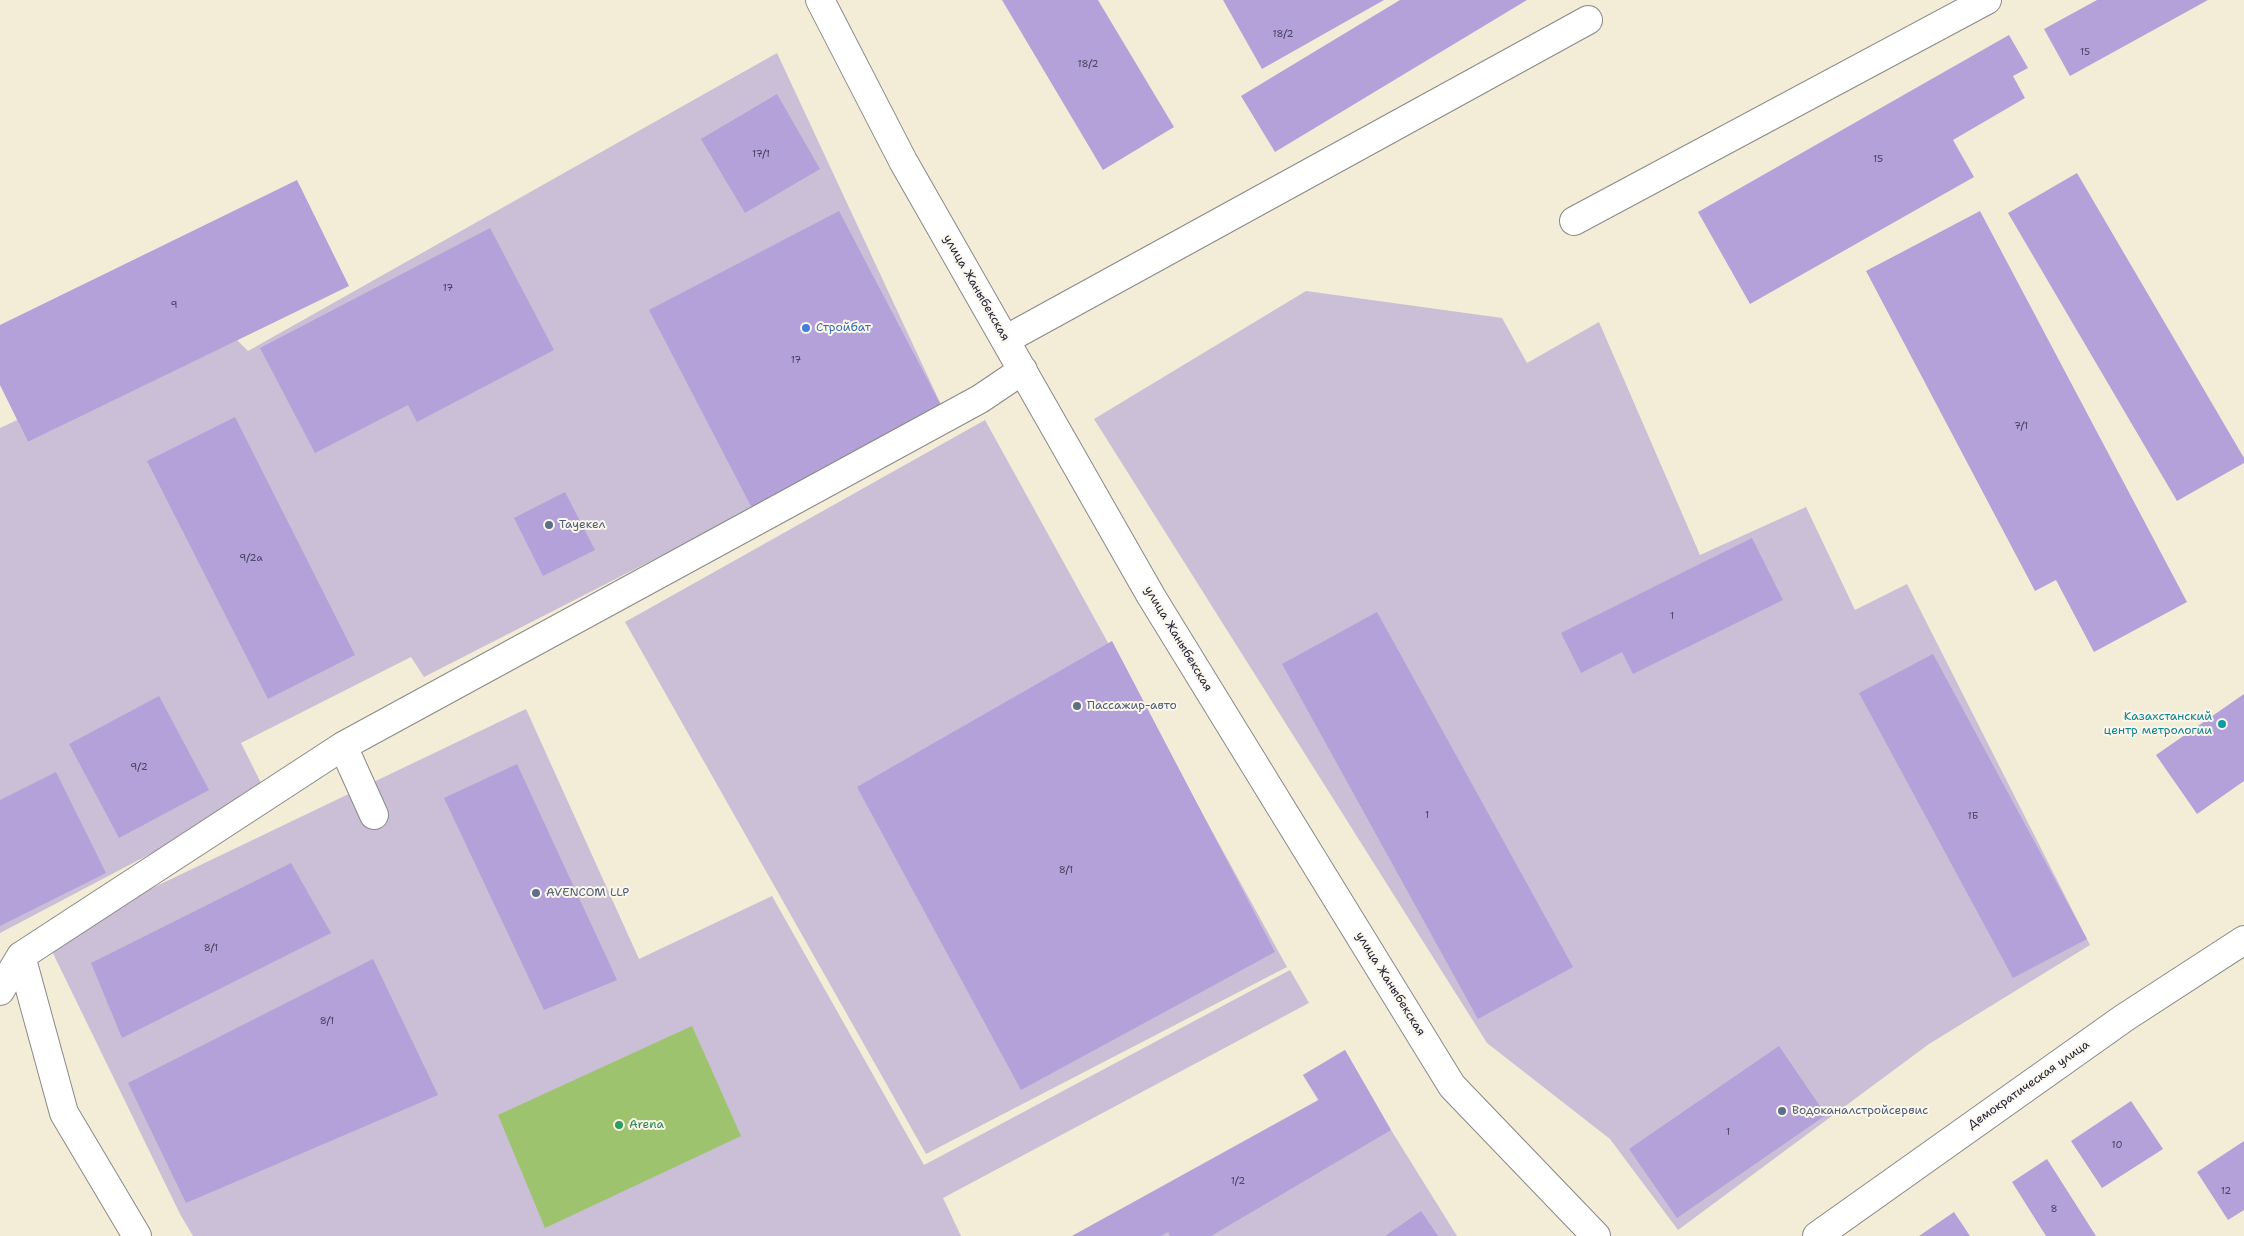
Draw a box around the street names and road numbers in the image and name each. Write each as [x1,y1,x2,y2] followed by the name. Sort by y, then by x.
[940,232,1012,344] street label: улица Жаныбекская
[1141,584,1215,694] street label: улица Жаныбекская
[1352,929,1428,1039] street label: улица Жаныбекская
[1965,1037,2093,1133] street label: Демократическая улица

